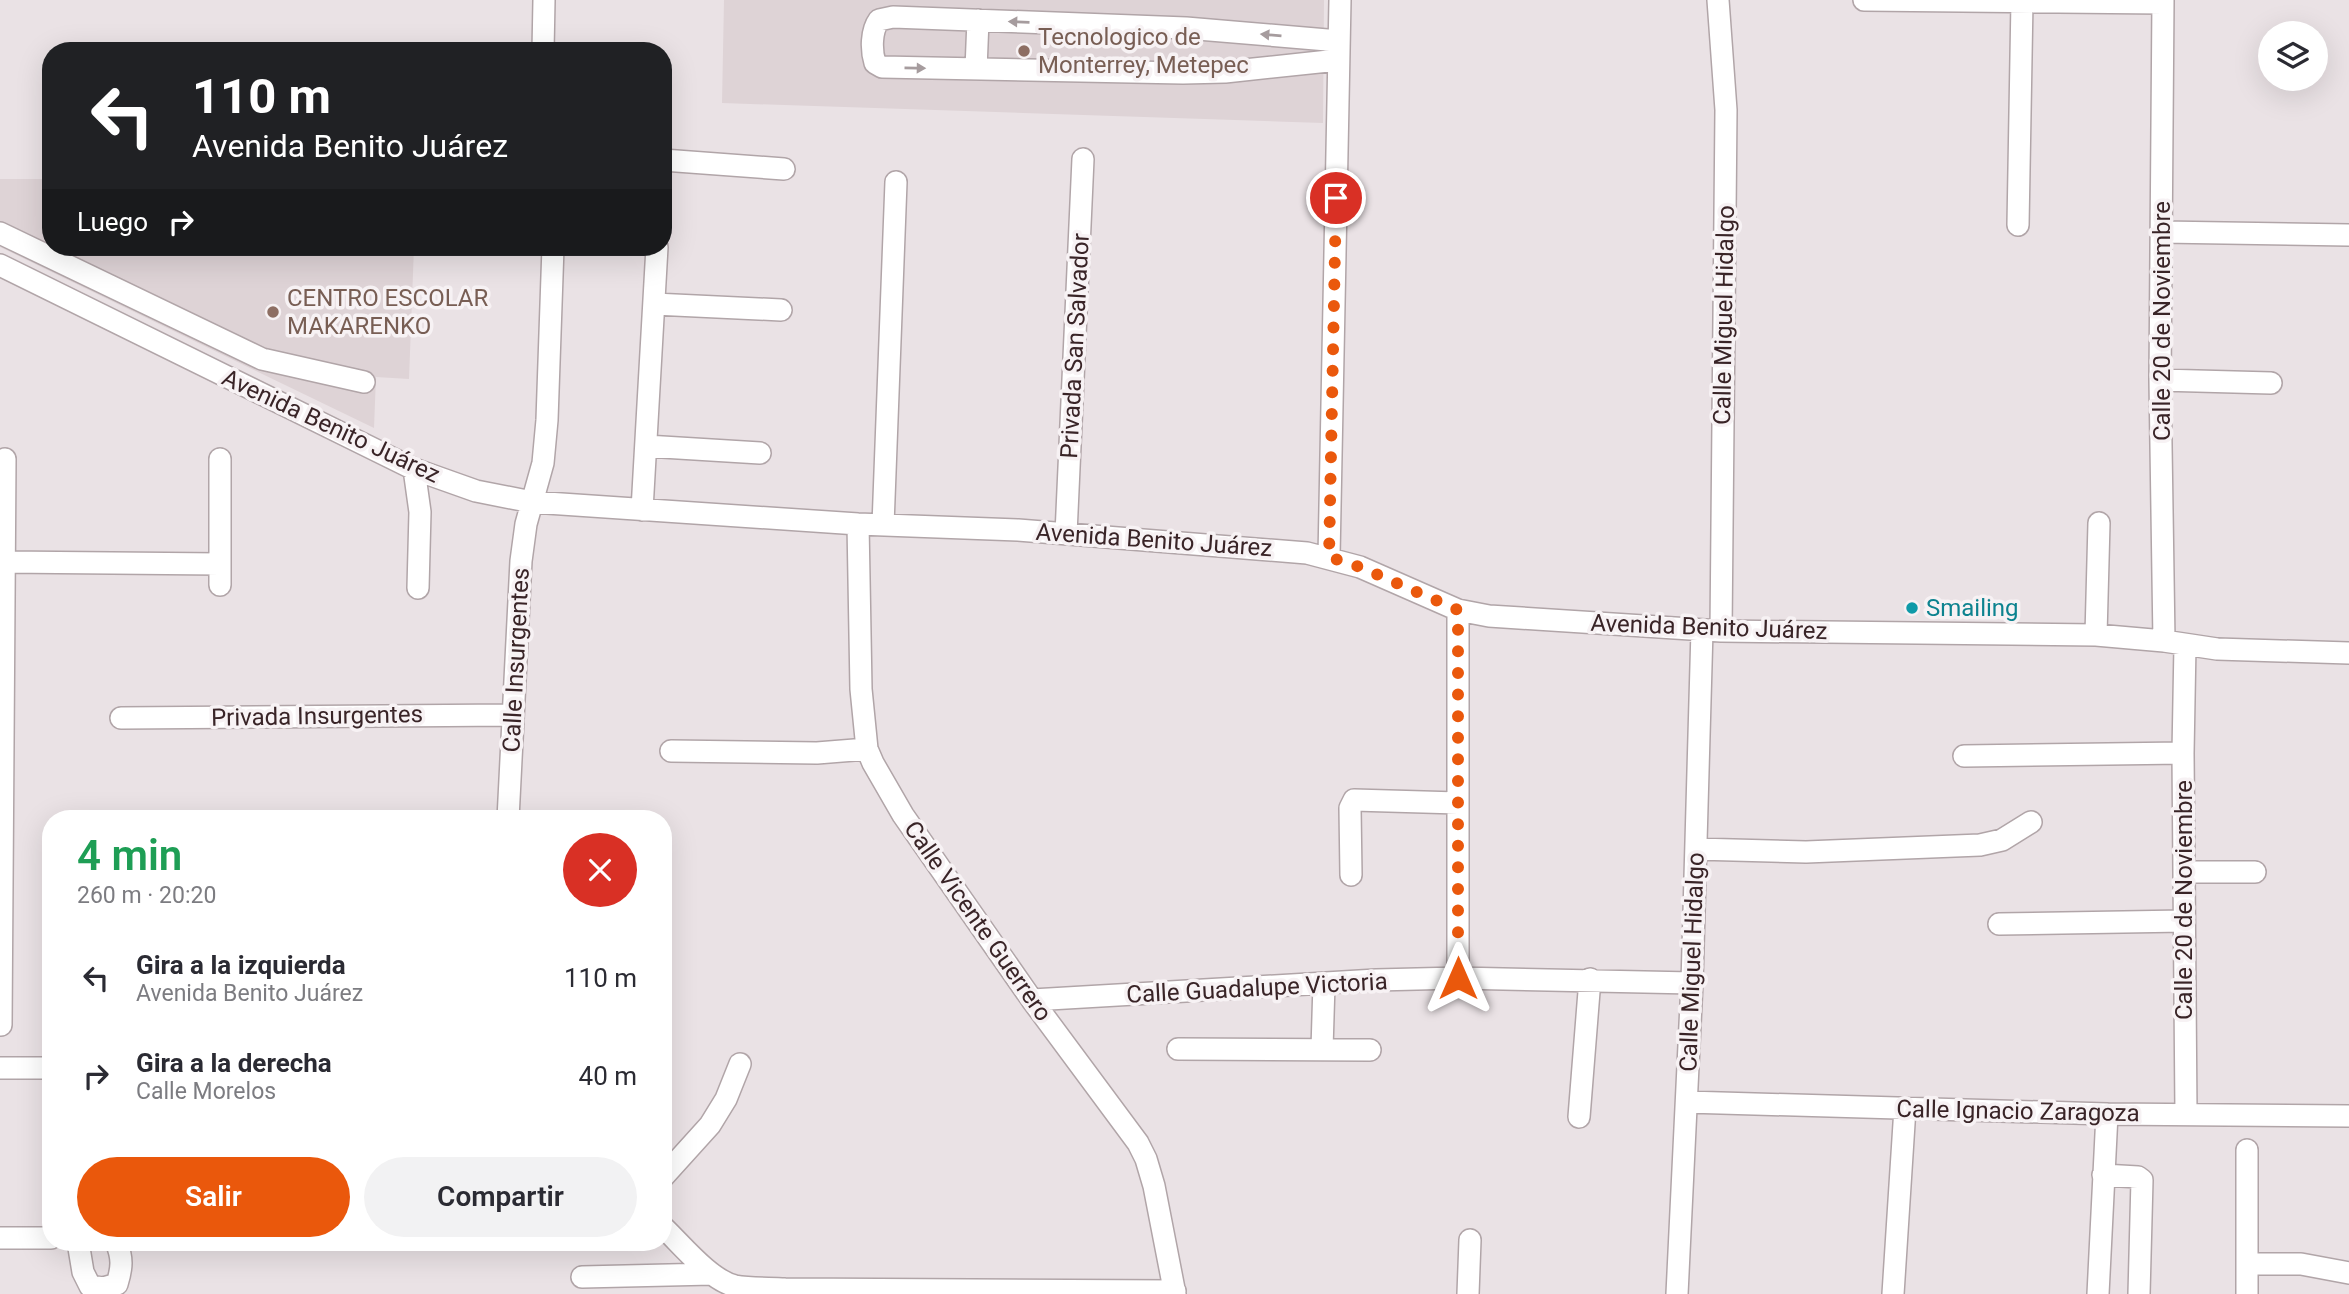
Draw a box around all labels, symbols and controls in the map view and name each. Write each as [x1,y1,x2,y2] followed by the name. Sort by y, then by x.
[1008,16,1030,27] one-way arrow
[2258,21,2328,91] map controls
[2258,21,2328,91] button: layers
[1038,23,1249,79] place label: Tecnologico de Monterrey, Metepec
[1260,29,1282,40] one-way arrow
[1016,43,1032,59] marker: Tecnologico de Monterrey, Metepec
[905,62,927,74] one-way arrow
[192,68,331,125] text: 110 m
[77,70,168,161] icon: left
[192,127,508,165] text: Avenida Benito Juárez
[1306,168,1366,228] pin
[1317,179,1355,217] icon: arrive
[2148,201,2176,441] street label: Calle 20 de Noviembre
[162,203,200,241] icon: right
[1708,205,1740,425] street label: Calle Miguel Hidalgo
[77,207,148,237] text: Luego
[1055,233,1095,459] street label: Privada San Salvador
[287,284,488,340] place label: CENTRO ESCOLAR MAKARENKO
[265,304,281,320] marker: CENTRO ESCOLAR MAKARENKO
[218,363,444,489] street label: Avenida Benito Juárez
[1035,518,1273,562] street label: Avenida Benito Juárez
[497,567,535,753] street label: Calle Insurgentes
[1926,594,2019,622] place label: Smailing
[1904,600,1920,616] marker: Smailing
[1590,609,1828,645] street label: Avenida Benito Juárez
[211,700,423,732] street label: Privada Insurgentes
[2170,780,2198,1020] street label: Calle 20 de Noviembre
[898,816,1058,1026] street label: Calle Vicente Guerrero
[77,831,182,880] text: 4 min
[563,833,637,907] button: close
[1674,852,1710,1072] street label: Calle Miguel Hidalgo
[77,882,216,909] text: 260 m · 20:20
[1421,941,1495,1015] position arrow
[136,950,346,980] text: Gira a la izquierda
[77,959,115,997] icon: left
[564,963,637,993] text: 110 m
[1126,967,1388,1009] street label: Calle Guadalupe Victoria
[136,980,363,1007] text: Avenida Benito Juárez
[136,1048,332,1078] text: Gira a la derecha
[77,1057,115,1095] icon: right
[579,1061,637,1091] text: 40 m
[136,1078,276,1105] text: Calle Morelos
[1896,1095,2140,1127] street label: Calle Ignacio Zaragoza
[77,1157,350,1237] button: Salir
[364,1157,637,1237] button: Compartir

